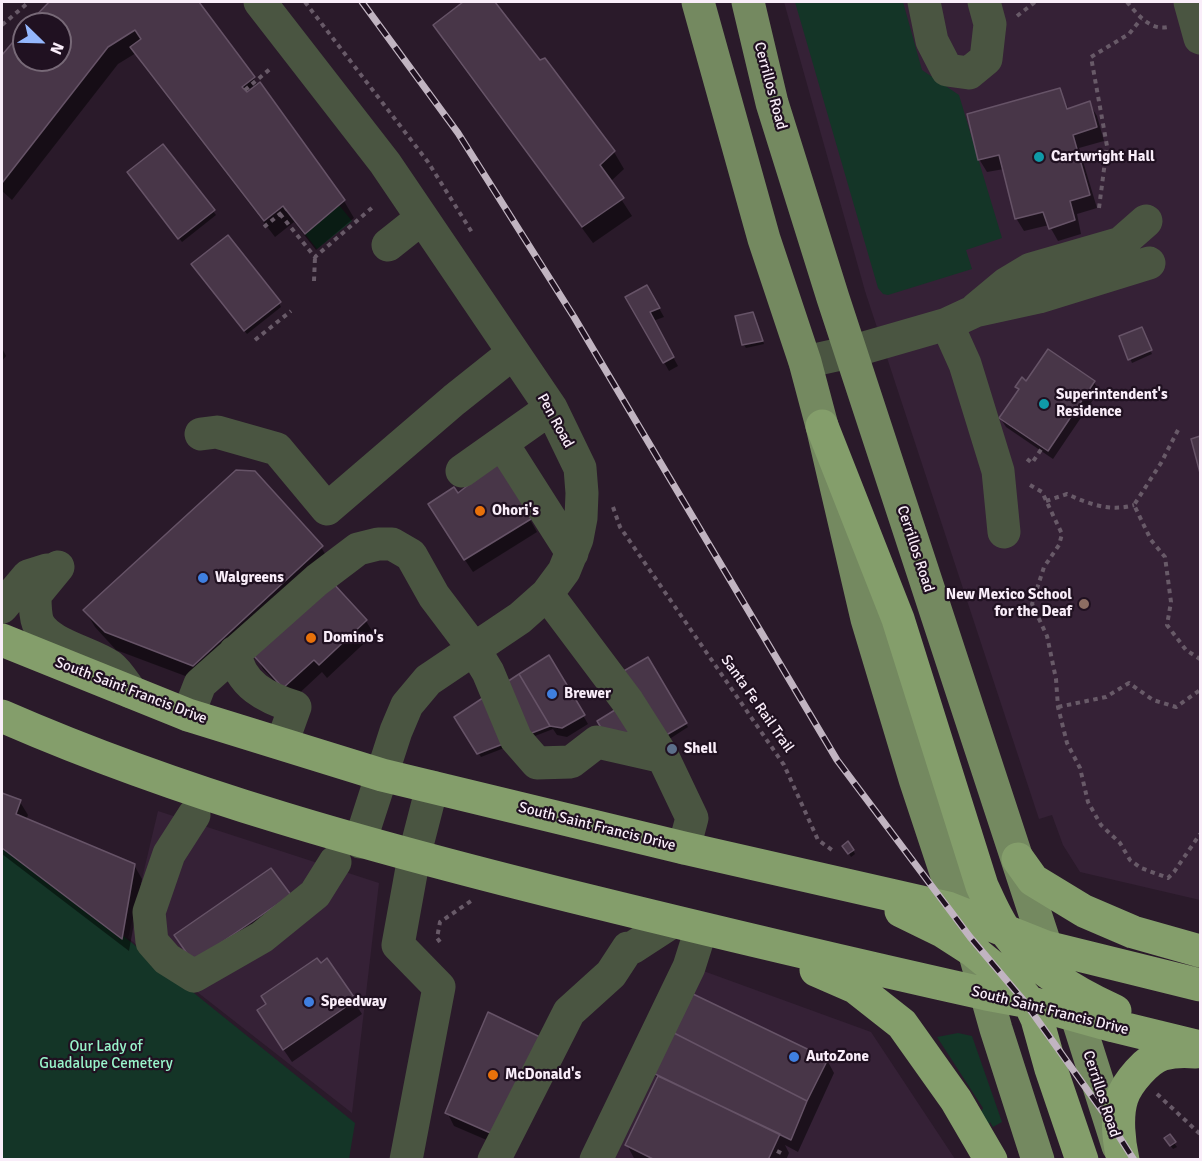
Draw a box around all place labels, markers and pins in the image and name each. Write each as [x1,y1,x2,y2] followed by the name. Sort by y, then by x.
[1051,148,1155,166] place label: Cartwright Hall
[1032,150,1046,164] marker: Cartwright Hall
[1056,386,1168,421] place label: Superintendent's Residence
[1037,397,1051,411] marker: Superintendent's Residence
[492,502,539,520] place label: Ohori's
[473,504,487,518] marker: Ohori's
[215,569,284,587] place label: Walgreens
[196,571,210,585] marker: Walgreens
[946,586,1072,621] place label: New Mexico School for the Deaf
[1077,597,1091,611] marker: New Mexico School for the Deaf
[323,629,384,647] place label: Domino's
[304,631,318,645] marker: Domino's
[564,685,611,703] place label: Brewer
[545,687,559,701] marker: Brewer
[684,740,717,758] place label: Shell
[665,742,679,756] marker: Shell
[321,993,387,1011] place label: Speedway
[302,995,316,1009] marker: Speedway
[806,1048,869,1066] place label: AutoZone
[787,1050,801,1064] marker: AutoZone
[505,1066,581,1084] place label: McDonald's
[486,1068,500,1082] marker: McDonald's

